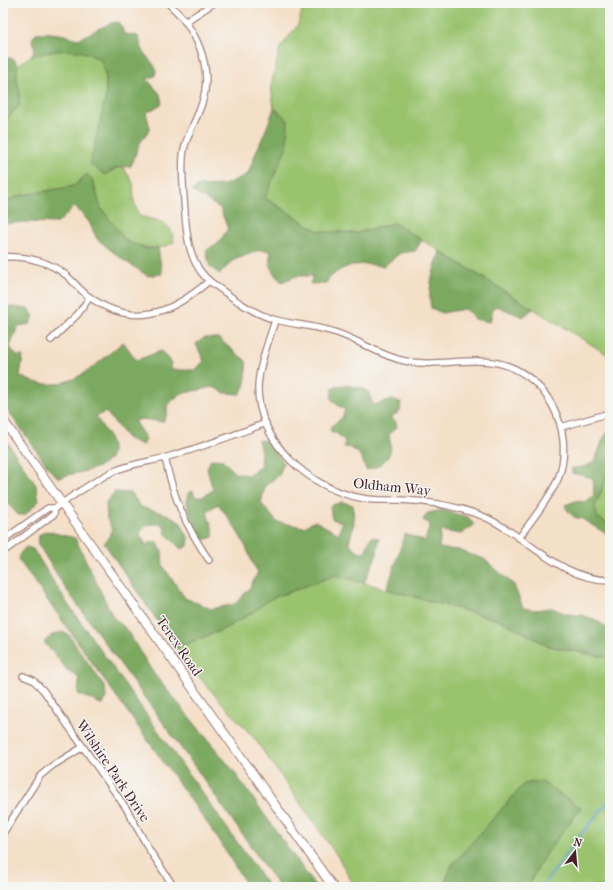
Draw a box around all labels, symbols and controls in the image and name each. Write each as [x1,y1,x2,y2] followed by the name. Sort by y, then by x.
[352,474,432,500] street label: Oldham Way
[152,613,206,680] street label: Terex Road
[72,716,154,825] street label: Wilshire Park Drive
[555,832,595,872] north arrow
[572,835,584,850] text: N

